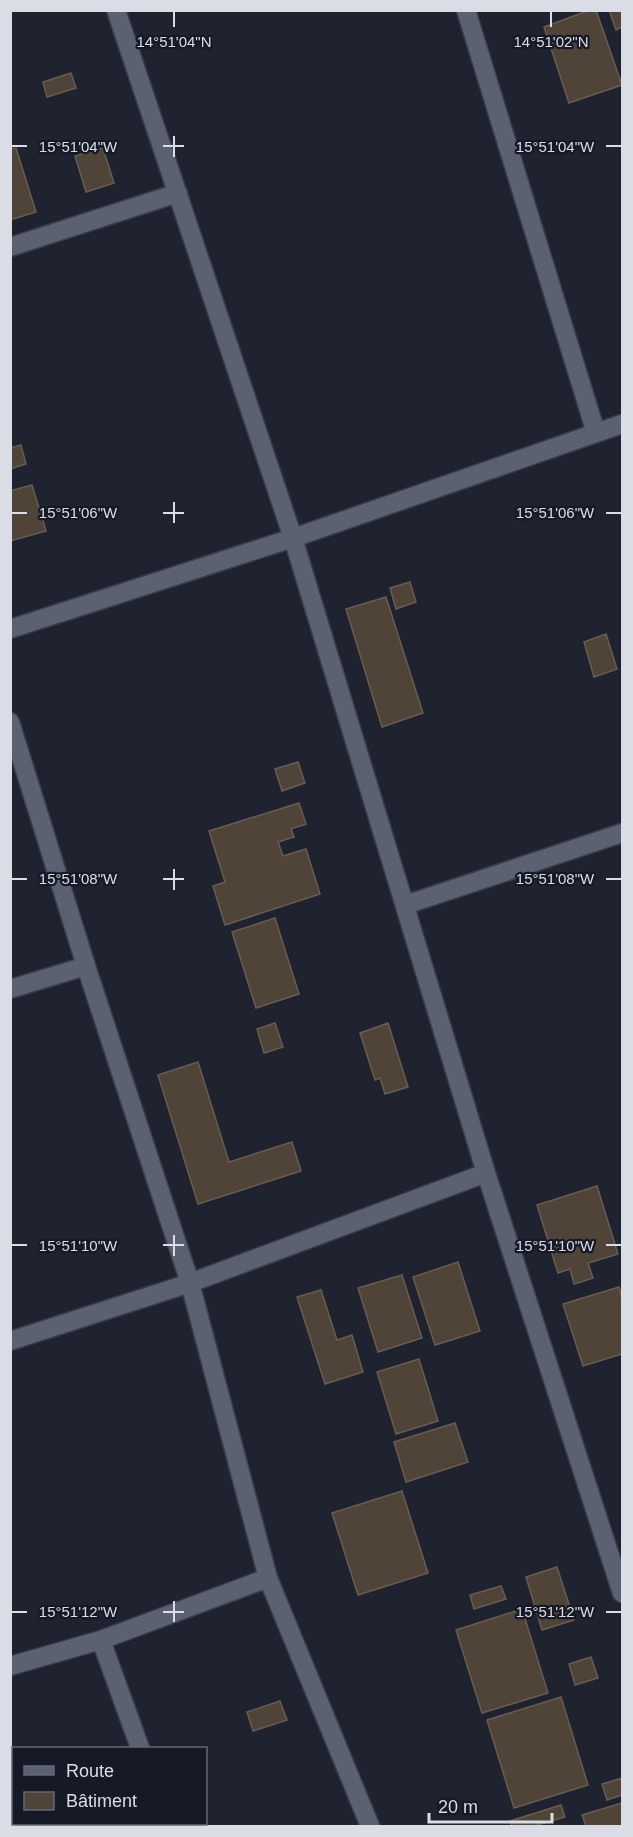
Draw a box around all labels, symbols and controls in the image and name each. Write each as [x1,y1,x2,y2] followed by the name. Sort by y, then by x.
[136,33,212,50] text: 14°51'04"N
[513,33,589,50] text: 14°51'02"N
[39,138,118,155] text: 15°51'04"W
[516,138,595,155] text: 15°51'04"W
[39,504,118,521] text: 15°51'06"W
[516,504,595,521] text: 15°51'06"W
[39,870,118,887] text: 15°51'08"W
[516,870,595,887] text: 15°51'08"W
[39,1237,118,1254] text: 15°51'10"W
[516,1237,595,1254] text: 15°51'10"W
[39,1603,118,1620] text: 15°51'12"W
[516,1603,595,1620] text: 15°51'12"W
[12,1747,207,1825] legend
[66,1761,114,1781] text: Route
[429,1786,552,1824] scale bar
[66,1791,137,1811] text: Bâtiment
[438,1797,478,1817] text: 20 m

